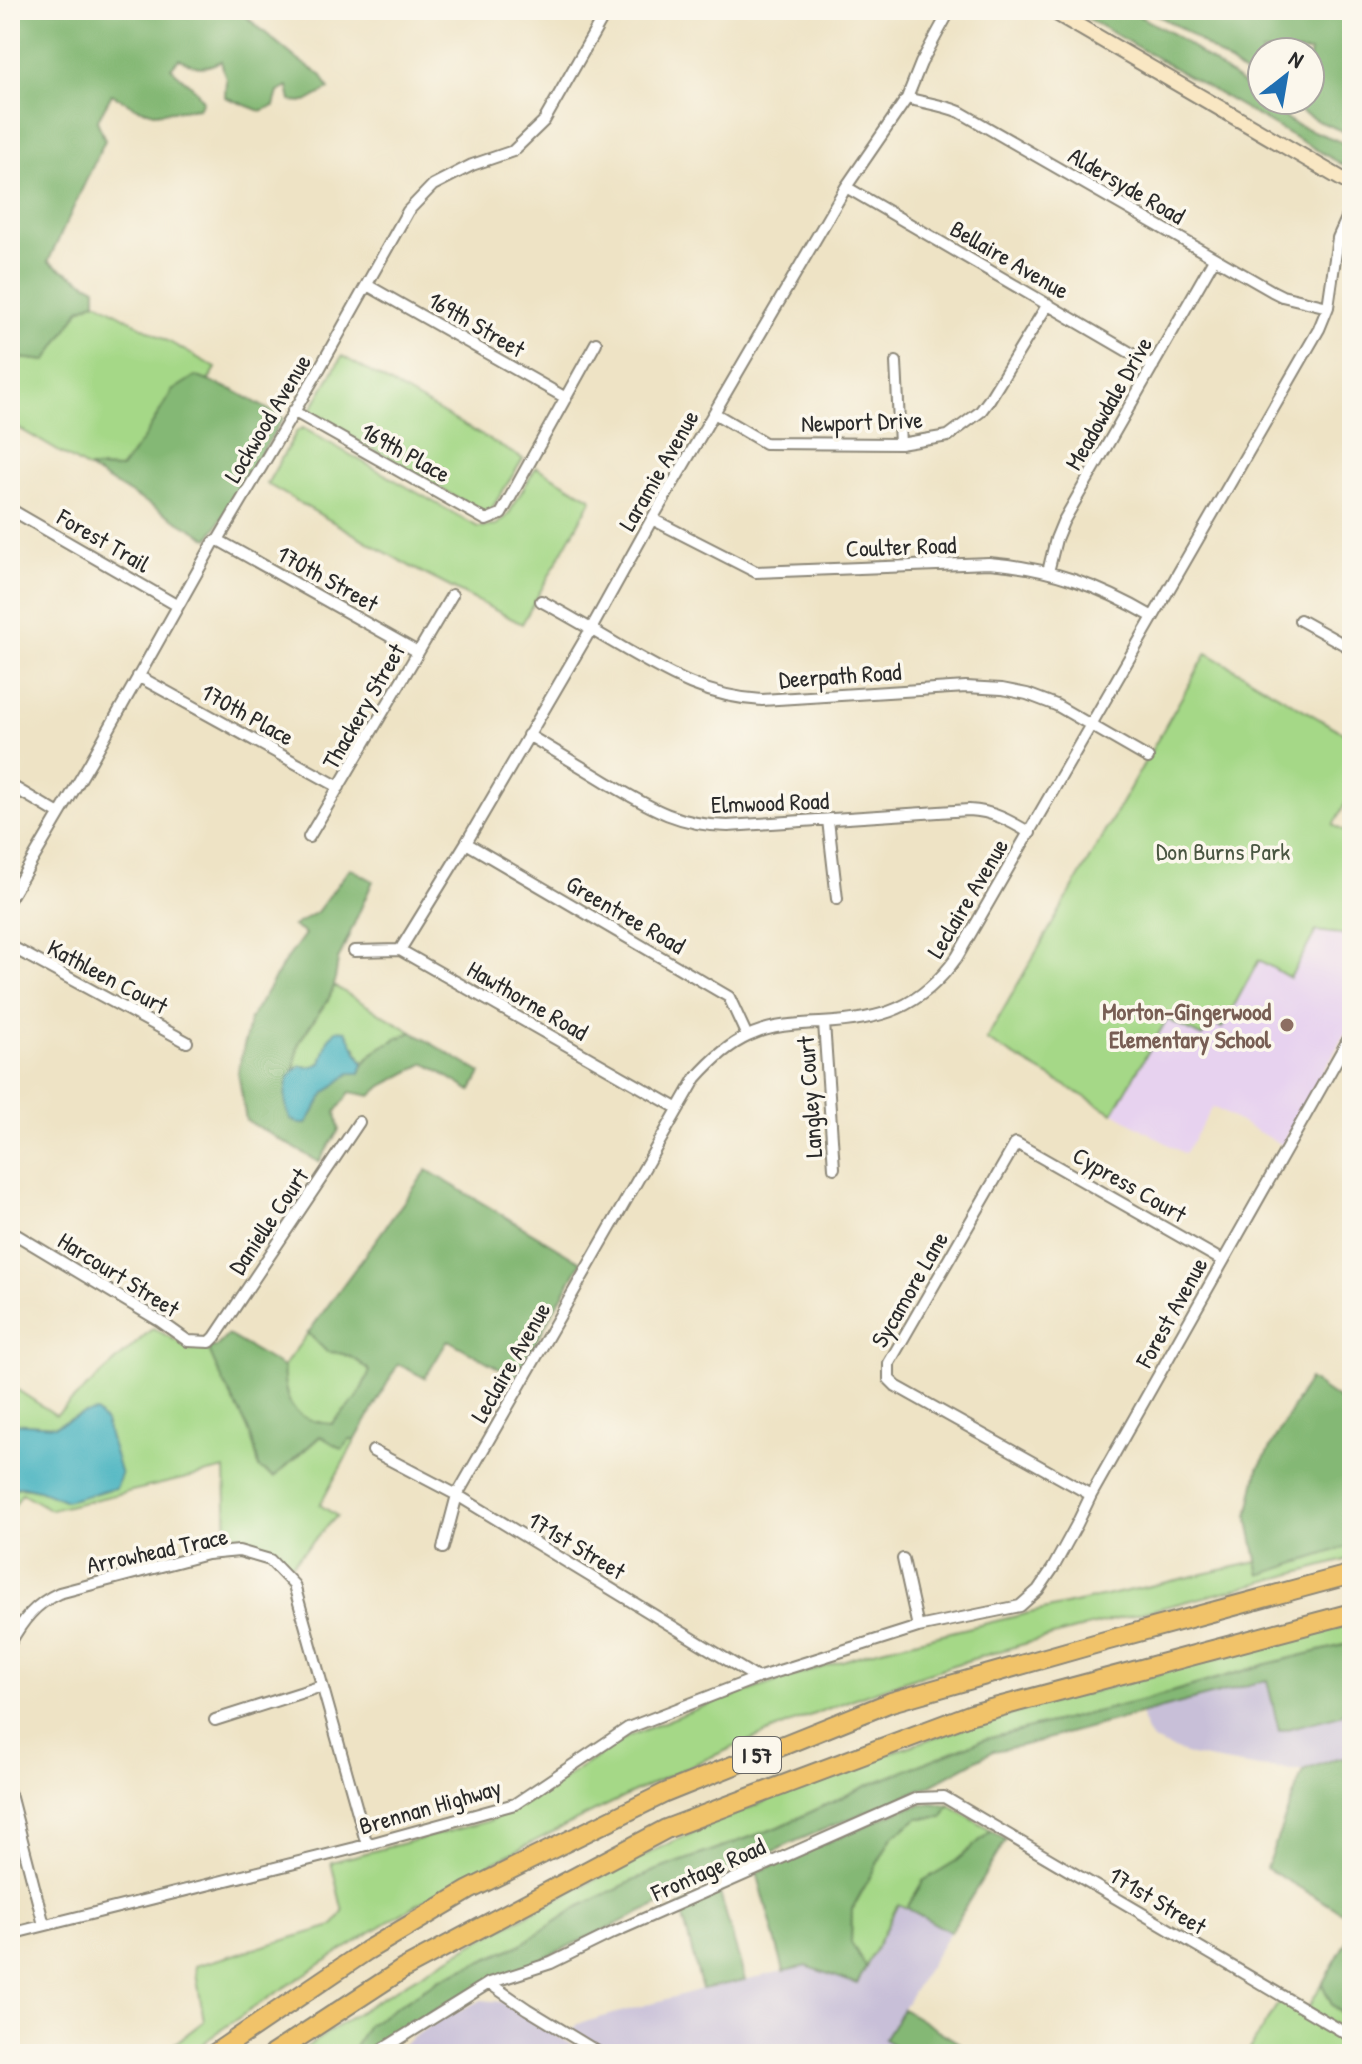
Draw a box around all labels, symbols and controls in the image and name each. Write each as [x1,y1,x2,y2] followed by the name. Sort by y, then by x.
[1246,36,1326,116] north arrow
[1284,43,1309,75] text: N
[1063,139,1191,231] street label: Aldersyde Road
[945,212,1076,306] street label: Bellaire Avenue
[423,283,532,365] street label: 169th Street
[1057,330,1159,475] street label: Meadowdale Drive
[216,348,318,488] street label: Lockwood Avenue
[610,403,706,536] street label: Laramie Avenue
[801,403,924,439] street label: Newport Drive
[356,414,457,490] street label: 169th Place
[51,500,157,580] street label: Forest Trail
[845,528,957,564] street label: Coulter Road
[272,537,385,619] street label: 170th Street
[314,637,412,775] street label: Thackery Street
[778,655,902,695] street label: Deerpath Road
[196,675,300,753] street label: 170th Place
[710,784,830,820] street label: Elmwood Road
[919,832,1015,964] street label: Leclaire Avenue
[1156,835,1290,867] park label: Don Burns Park
[561,867,691,961] street label: Greentree Road
[42,931,174,1021] street label: Kathleen Court
[462,953,594,1047] street label: Hawthorne Road
[1102,995,1272,1056] place label: Morton-Gingerwood Elementary School
[1278,1016,1296,1034] marker: Morton-Gingerwood Elementary School
[789,1035,829,1159] street label: Langley Court
[1067,1139,1193,1230] street label: Cypress Court
[221,1161,316,1280] street label: Danielle Court
[52,1224,186,1324] street label: Harcourt Street
[863,1225,955,1353] street label: Sycamore Lane
[1127,1251,1215,1374] street label: Forest Avenue
[463,1296,558,1428] street label: Leclaire Avenue
[522,1503,632,1587] street label: 171st Street
[83,1519,231,1581] street label: Arrowhead Trace
[733,1737,781,1773] road number: I 57
[355,1770,505,1842] street label: Brennan Highway
[645,1830,770,1909] street label: Frontage Road
[1103,1858,1213,1942] street label: 171st Street

